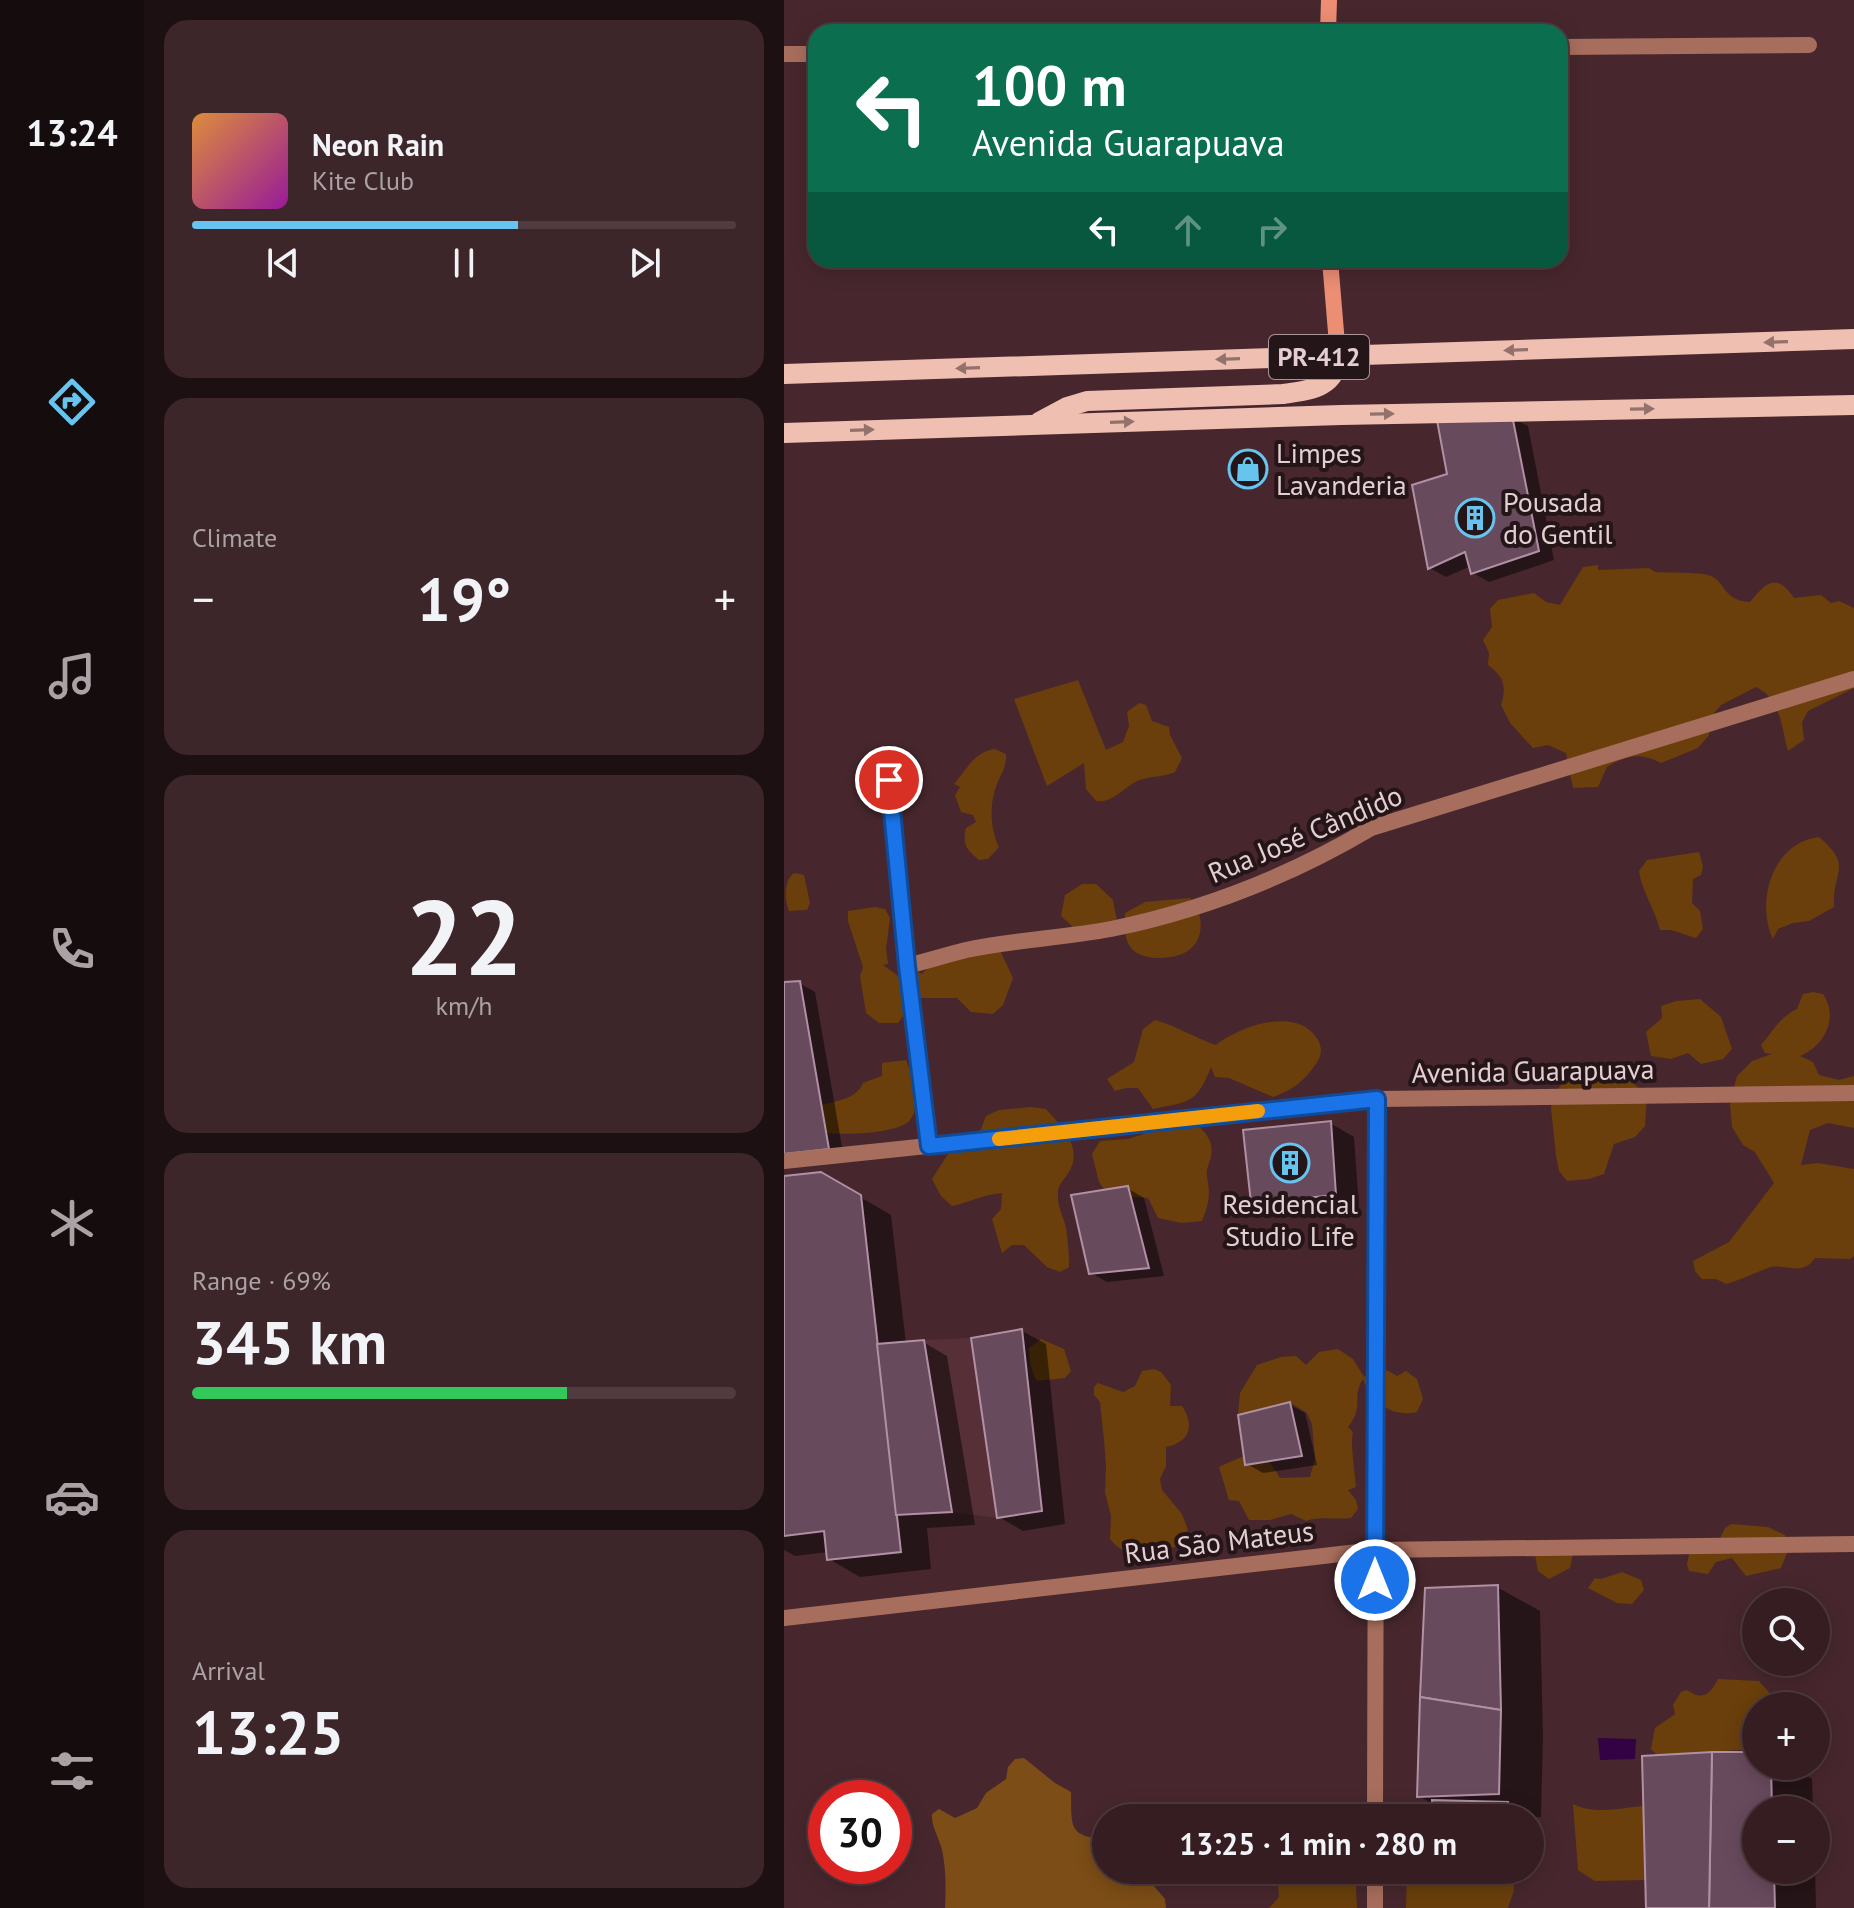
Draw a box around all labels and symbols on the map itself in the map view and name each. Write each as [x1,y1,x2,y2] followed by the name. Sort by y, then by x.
[1269,335,1369,379] road number: PR-412
[1763,335,1788,348] one-way arrow
[1503,344,1528,357] one-way arrow
[1215,353,1240,366] one-way arrow
[955,361,980,374] one-way arrow
[1630,403,1655,415] one-way arrow
[1370,408,1395,420] one-way arrow
[1110,415,1135,428] one-way arrow
[850,424,875,437] one-way arrow
[1276,434,1407,503] place label: Limpes Lavanderia
[1227,448,1269,490] shop icon: Limpes Lavanderia
[1503,483,1612,552] place label: Pousada do Gentil
[1454,497,1496,539] building icon: Pousada do Gentil
[855,746,923,814] pin
[1202,776,1407,891] street label: Rua José Cândido
[1411,1050,1655,1091] street label: Avenida Guarapuava
[1269,1142,1311,1184] building icon: Residencial Studio Life
[1222,1185,1358,1254] place label: Residencial Studio Life
[1122,1512,1316,1571] street label: Rua São Mateus
[1333,1538,1417,1622] position arrow
[808,1780,912,1884] speed limit sign: 30

